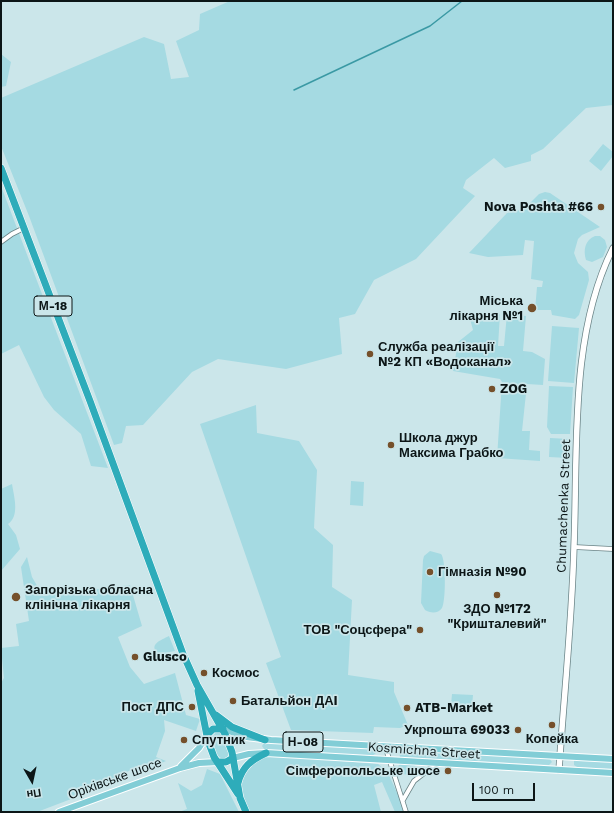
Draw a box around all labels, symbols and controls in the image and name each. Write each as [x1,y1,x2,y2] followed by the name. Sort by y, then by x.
[484,199,593,215] place label: Nova Poshta #66
[596,202,606,212] marker: Nova Poshta #66
[450,293,523,324] place label: Міська лікарня №1
[34,296,72,316] road number: М-18
[526,302,538,314] marker: Міська лікарня №1
[378,339,511,370] place label: Служба реалізації №2 КП «Водоканал»
[365,349,375,359] marker: Служба реалізації №2 КП «Водоканал»
[500,381,527,397] place label: ZOG
[487,384,497,394] marker: ZOG
[399,430,504,461] place label: Школа джур Максима Грабко
[554,439,574,573] street label: Chumachenka Street
[386,440,396,450] marker: Школа джур Максима Грабко
[438,564,527,580] place label: Гімназія №90
[425,567,435,577] marker: Гімназія №90
[25,582,153,613] place label: Запорізька обласна клінічна лікарня
[492,590,502,600] marker: ЗДО №172 "Кришталевий"
[10,591,22,603] marker: Запорізька обласна клінічна лікарня
[447,601,547,632] place label: ЗДО №172 "Кришталевий"
[304,622,412,638] place label: ТОВ "Соцсфера"
[415,625,425,635] marker: ТОВ "Соцсфера"
[143,649,187,665] place label: Glusco
[130,652,140,662] marker: Glusco
[212,665,259,681] place label: Космос
[199,668,209,678] marker: Космос
[241,693,338,709] place label: Батальйон ДАI
[228,696,238,706] marker: Батальйон ДАI
[122,699,184,715] place label: Пост ДПС
[415,700,493,716] place label: ATB-Market
[187,702,197,712] marker: Пост ДПС
[402,703,412,713] marker: ATB-Market
[547,720,557,730] marker: Копейка
[404,722,510,738] place label: Укрпошта 69033
[513,725,523,735] marker: Укрпошта 69033
[526,731,578,747] place label: Копейка
[192,732,245,748] place label: Спутник
[283,732,323,752] road number: Н-08
[179,735,189,745] marker: Спутник
[367,739,481,763] street label: Kosmichna Street
[66,755,164,803] street label: Оріхівське шосе
[12,761,52,801] north arrow
[286,763,440,779] place label: Сімферопольське шосе
[443,766,453,776] marker: Сімферопольське шосе
[474,775,537,801] scale bar
[479,783,514,797] text: 100 m
[26,786,42,801] text: Пн

